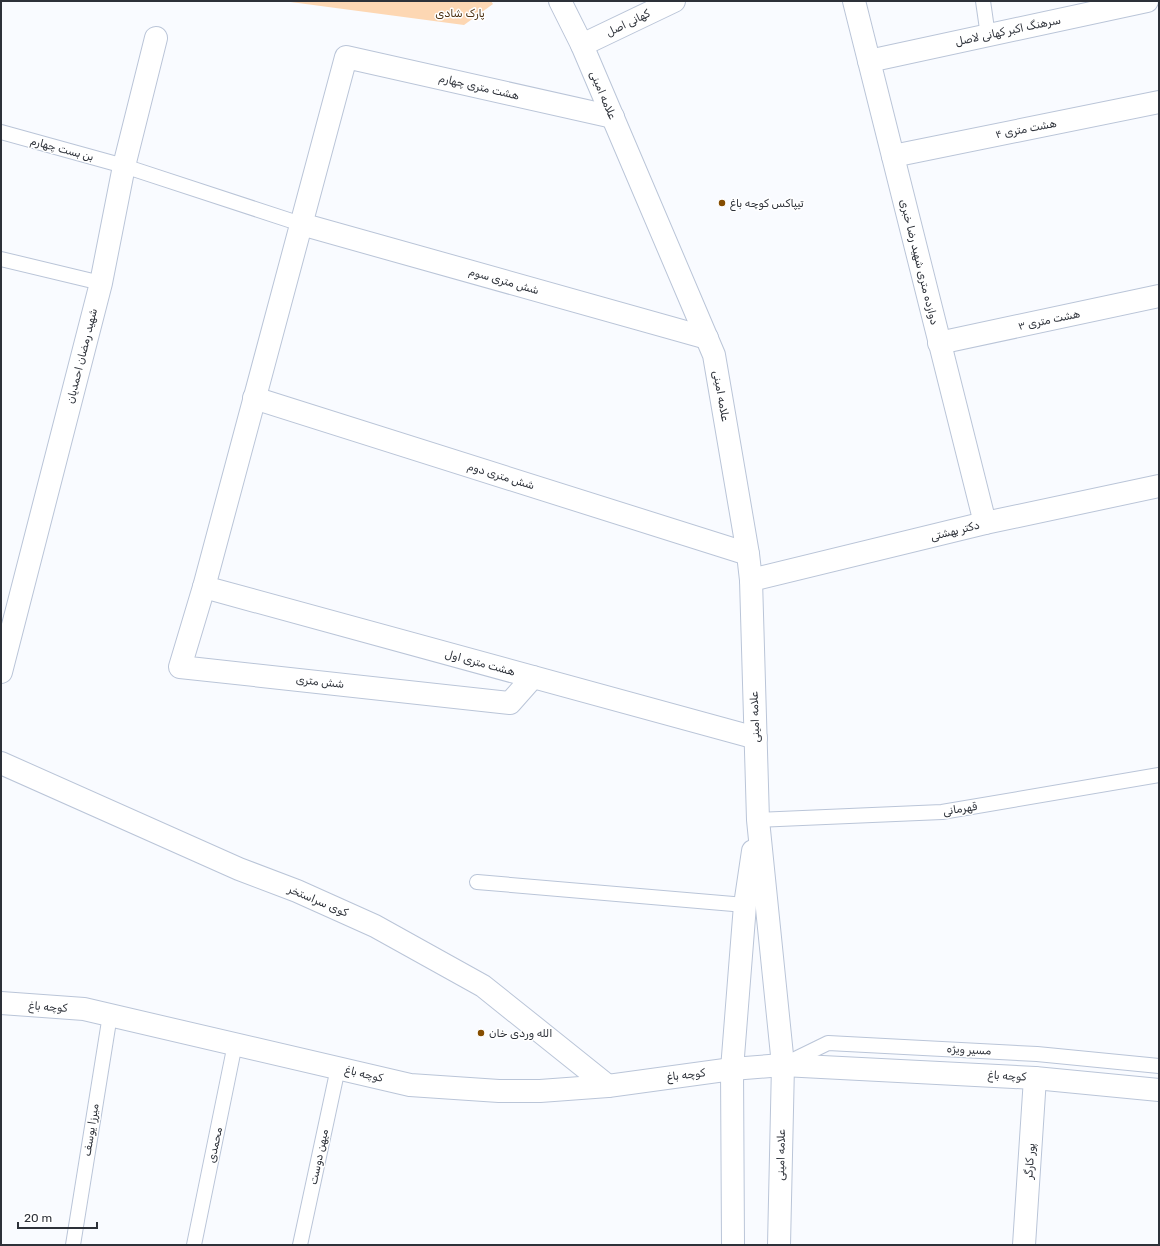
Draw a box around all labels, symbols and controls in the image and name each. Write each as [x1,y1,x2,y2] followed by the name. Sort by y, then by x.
[435,7,485,21] park label: پارک شادی
[604,7,652,39] street label: کهانی اصل
[954,13,1062,49] street label: سرهنگ اکبر کهانی لاصل
[587,69,619,121] street label: علامه امینی
[437,71,520,104] street label: هشت متری چهارم
[994,117,1058,141] street label: هشت متری ۴
[29,134,95,165] street label: بن بست چهارم
[730,197,804,212] place label: تیپاکس کوچه باغ
[717,198,727,208] marker: تیپاکس کوچه باغ
[896,198,941,326] street label: دوازده متری شهید رضا خبری
[467,265,541,298] street label: شش متری سوم
[64,307,100,405] street label: شهید رمضان احمدیان
[1017,307,1081,333] street label: هشت متری ۳
[710,370,732,422] street label: علامه امینی
[466,460,536,493] street label: شش متری دوم
[929,519,981,543] street label: دکتر بهشتی
[443,647,517,680] street label: هشت متری اول
[295,673,345,691] street label: شش متری
[748,691,762,743] street label: علامه امینی
[942,800,978,818] street label: قهرمانی
[285,882,350,920] street label: کوی سراستخر
[28,999,68,1017] street label: کوچه باغ
[489,1027,552,1041] place label: الله وردی خان
[476,1028,486,1038] marker: الله وردی خان
[946,1042,992,1059] street label: مسیر ویژه
[343,1063,384,1087] street label: کوچه باغ
[666,1066,706,1086] street label: کوچه باغ
[987,1068,1027,1086] street label: کوچه باغ
[80,1103,103,1157] street label: میرزا یوسف
[205,1126,225,1164] street label: محمدی
[307,1128,332,1186] street label: میهن دوست
[774,1129,788,1181] street label: علامه امینی
[1022,1143,1039,1180] street label: پور کارگر
[18,1204,97,1230] scale bar
[24,1211,52,1225] text: 20 m

